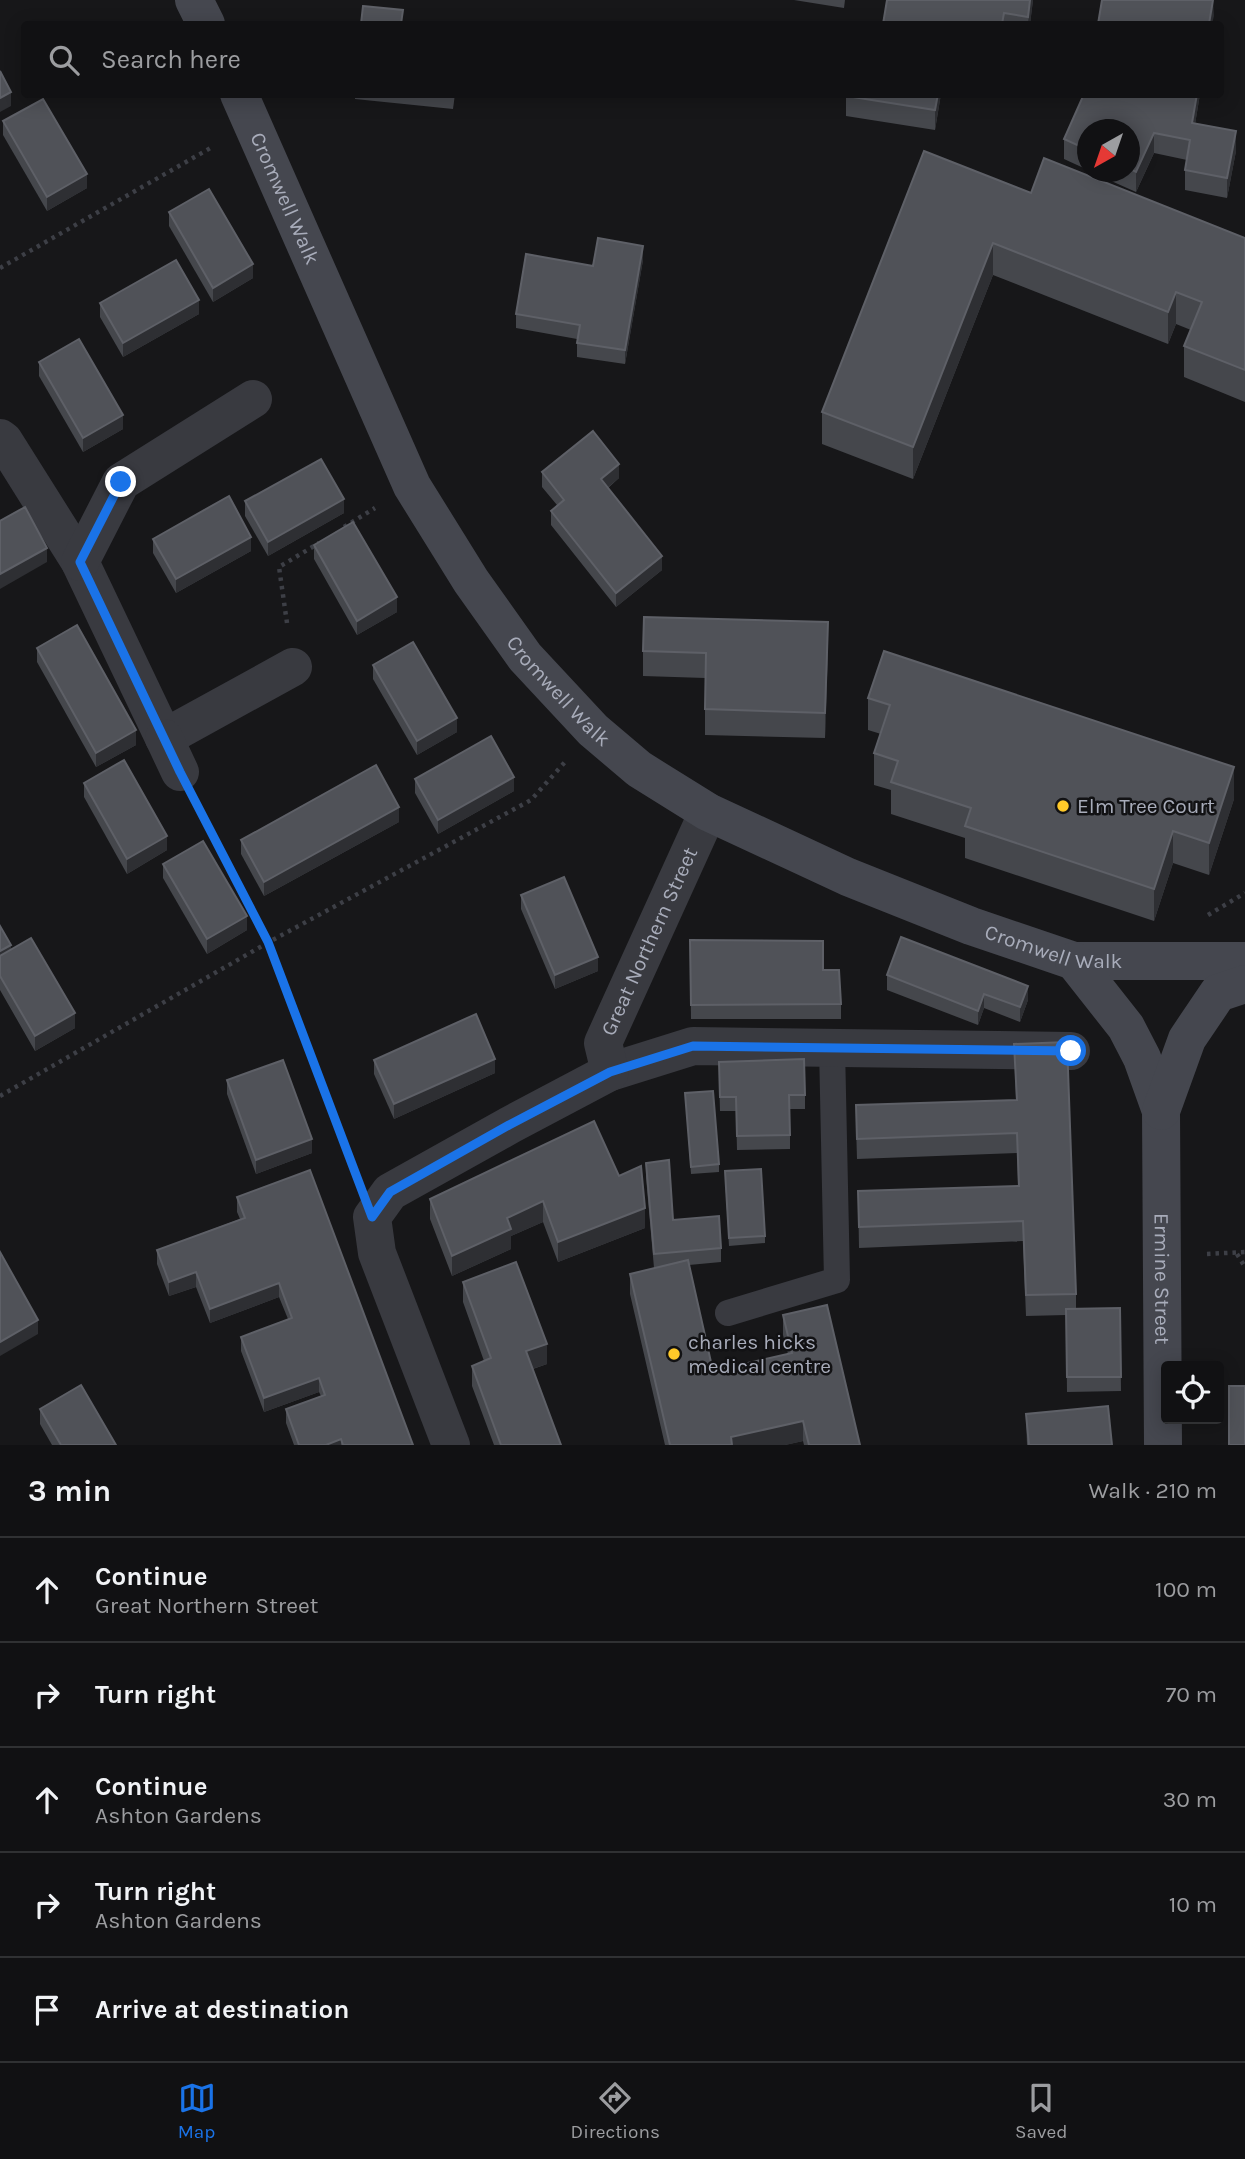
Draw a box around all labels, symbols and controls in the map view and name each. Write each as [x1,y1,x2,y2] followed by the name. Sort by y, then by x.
[21,21,1224,98] search box
[45,41,83,79] icon: search
[101,44,241,75] text: Search here
[1077,119,1140,182] north arrow
[245,129,325,268] street label: Cromwell Walk
[105,466,136,497] route end
[502,631,615,751] street label: Cromwell Walk
[1077,794,1215,818] place label: Elm Tree Court
[1055,798,1071,814] marker: Elm Tree Court
[596,843,702,1039] street label: Great Northern Street
[982,920,1123,973] street label: Cromwell Walk
[1055,1035,1086,1066] route start
[1150,1213,1174,1345] street label: Ermine Street
[688,1330,831,1378] place label: charles hicks medical centre
[666,1346,682,1362] marker: charles hicks medical centre
[1161,1361,1224,1424] map controls
[1161,1361,1224,1424] button: locate
[28,1473,111,1509] text: 3 min
[1089,1477,1217,1504] text: Walk · 210 m
[95,1561,207,1592] text: Continue
[28,1571,66,1609] icon: ahead
[1155,1576,1217,1603] text: 100 m
[95,1592,318,1619] text: Great Northern Street
[28,1676,66,1714] icon: right
[95,1679,216,1710] text: Turn right
[1166,1681,1217,1708] text: 70 m
[95,1771,207,1802] text: Continue
[28,1781,66,1819] icon: ahead
[1163,1786,1217,1813] text: 30 m
[95,1802,262,1829] text: Ashton Gardens
[95,1876,216,1907] text: Turn right
[28,1886,66,1924] icon: right
[1169,1891,1217,1918] text: 10 m
[95,1907,262,1934] text: Ashton Gardens
[28,1991,66,2029] icon: arrive
[95,1994,349,2025] text: Arrive at destination
[178,2079,216,2143] tab: Map
[571,2079,660,2143] tab: Directions
[1015,2079,1067,2143] tab: Saved

